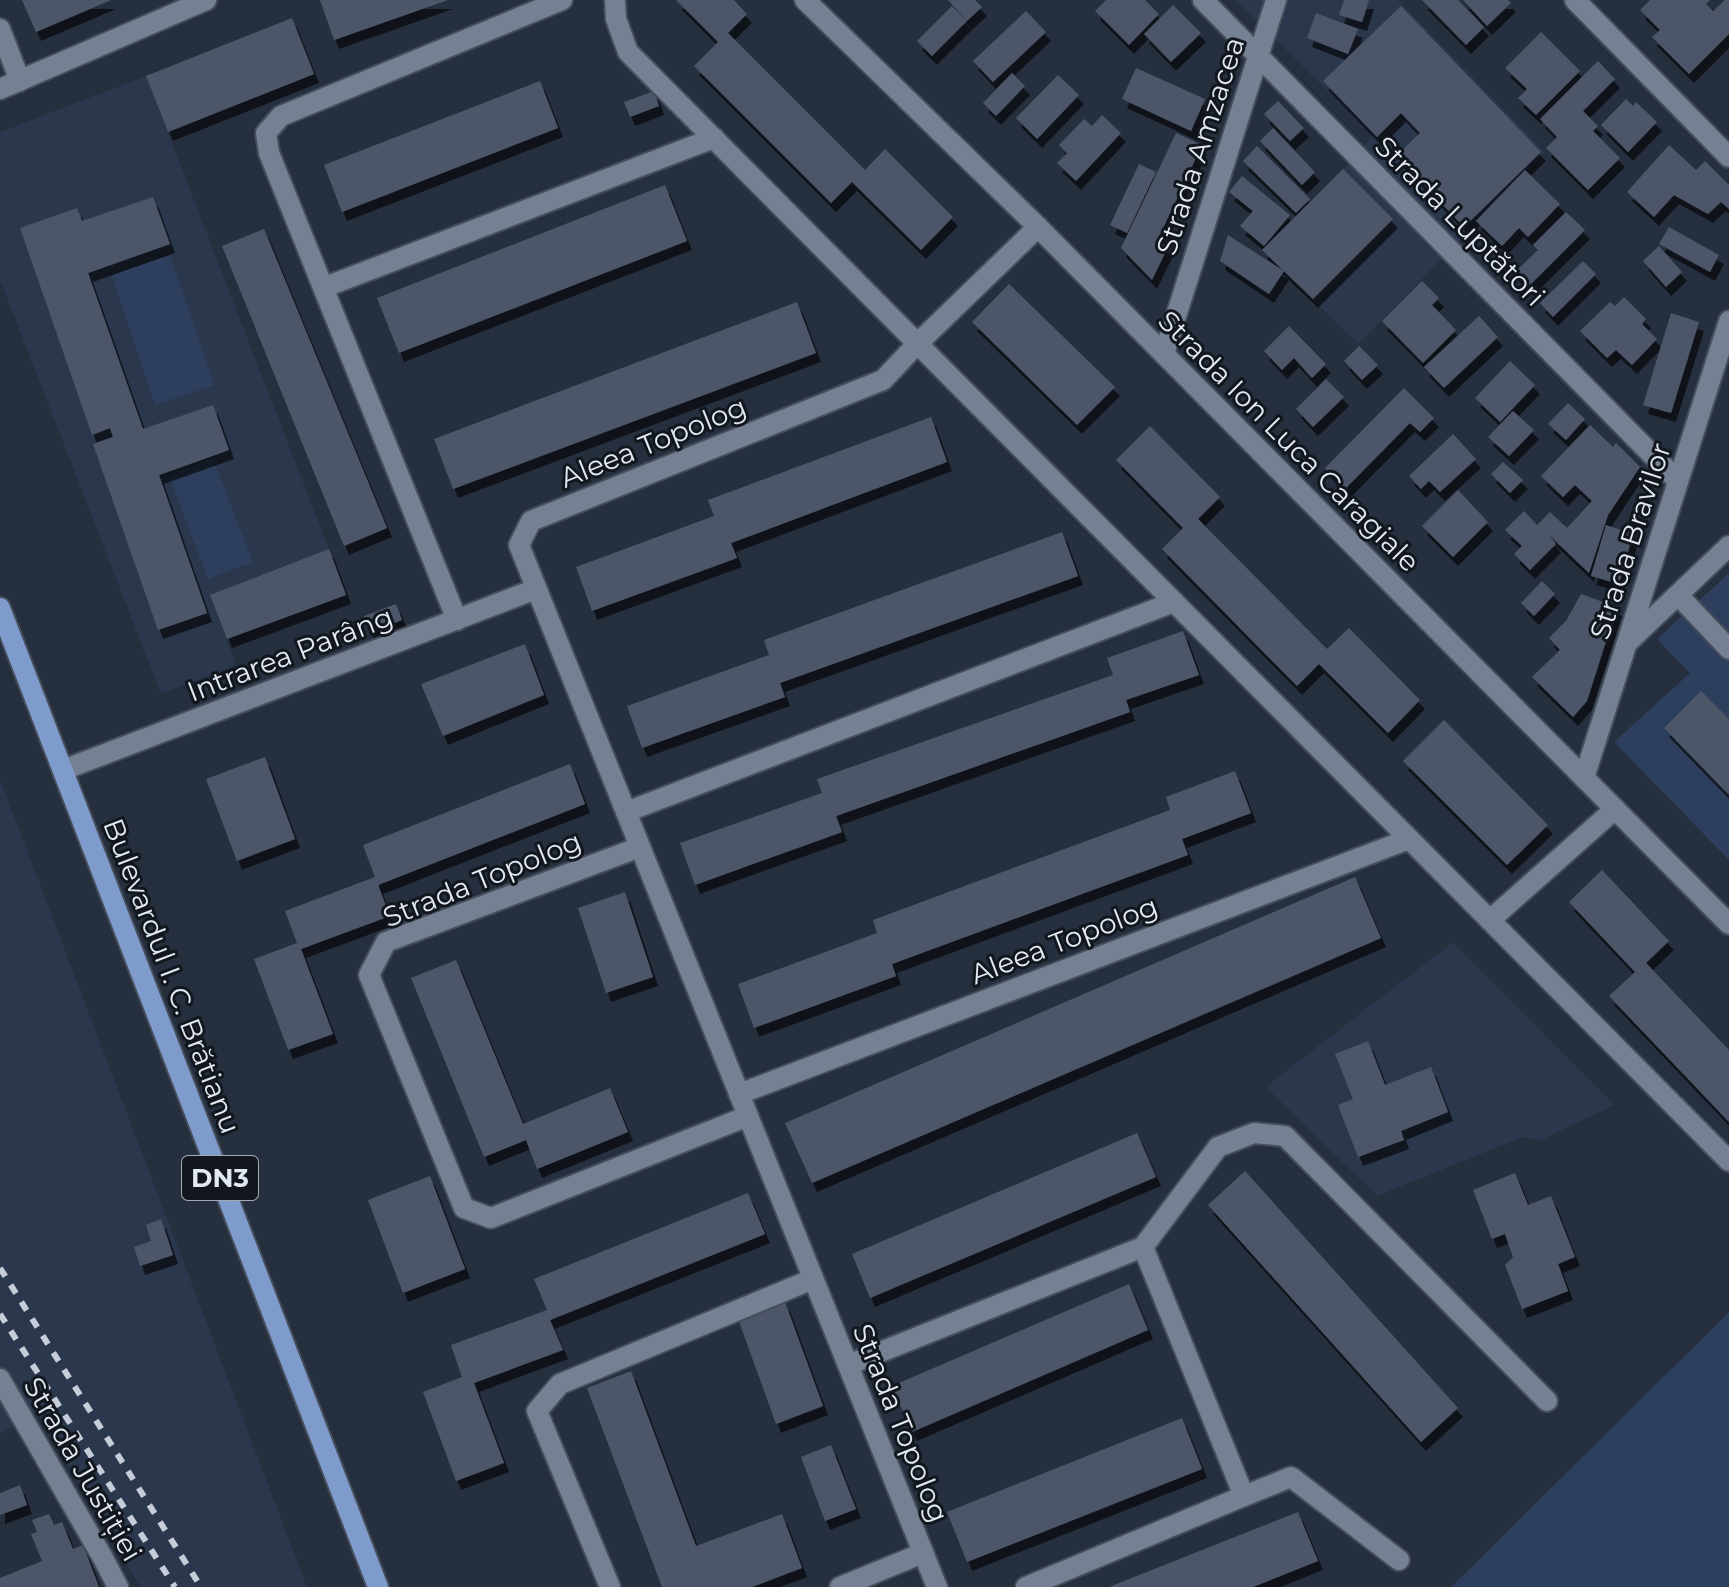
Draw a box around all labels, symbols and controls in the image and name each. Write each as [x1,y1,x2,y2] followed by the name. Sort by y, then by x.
[1149,33,1251,259] street label: Strada Amzacea
[1368,129,1552,313] street label: Strada Luptători
[1151,303,1427,579] street label: Strada Ion Luca Caragiale
[555,389,751,495] street label: Aleea Topolog
[1582,438,1678,644] street label: Strada Bravilor
[182,599,398,709] street label: Intrarea Parâng
[96,814,248,1138] street label: Bulevardul I. C. Brătianu
[378,824,586,934] street label: Strada Topolog
[966,889,1162,991] street label: Aleea Topolog
[182,1156,258,1200] road number: DN3
[846,1319,956,1527] street label: Strada Topolog
[17,1371,149,1567] street label: Strada Justiției

